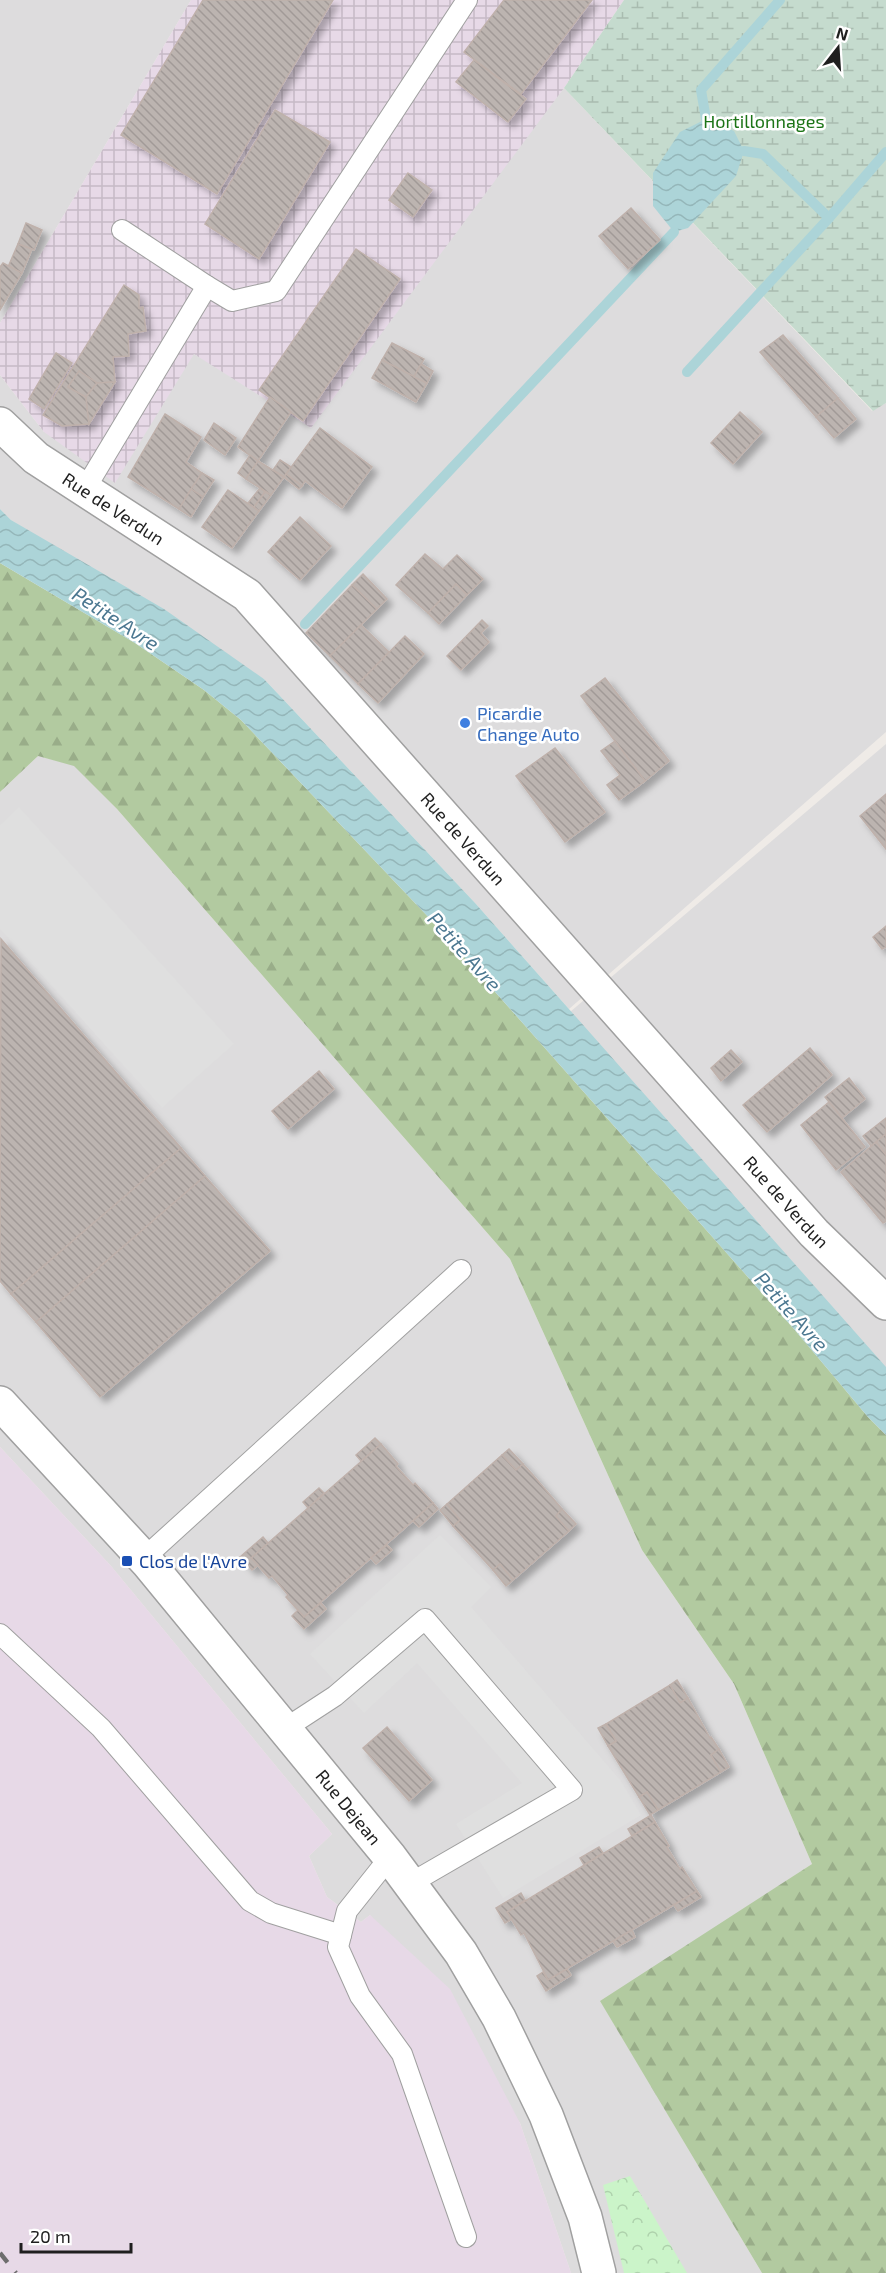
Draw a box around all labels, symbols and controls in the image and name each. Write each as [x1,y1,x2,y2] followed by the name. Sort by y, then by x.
[808,18,868,78] north arrow
[834,22,851,44] text: N
[703,110,825,132] park label: Hortillonnages
[59,467,169,549] street label: Rue de Verdun
[68,581,164,655] water label: Petite Avre
[477,702,580,745] place label: Picardie Change Auto
[458,716,472,730] marker: Picardie Change Auto
[417,788,510,890] street label: Rue de Verdun
[423,906,507,996] water label: Petite Avre
[739,1151,834,1253] street label: Rue de Verdun
[750,1266,834,1356] water label: Petite Avre
[139,1550,247,1572] place label: Clos de l'Avre
[120,1554,134,1568] marker: Clos de l'Avre
[311,1765,386,1849] street label: Rue Dejean
[21,2216,130,2254] scale bar
[30,2225,71,2247] text: 20 m

